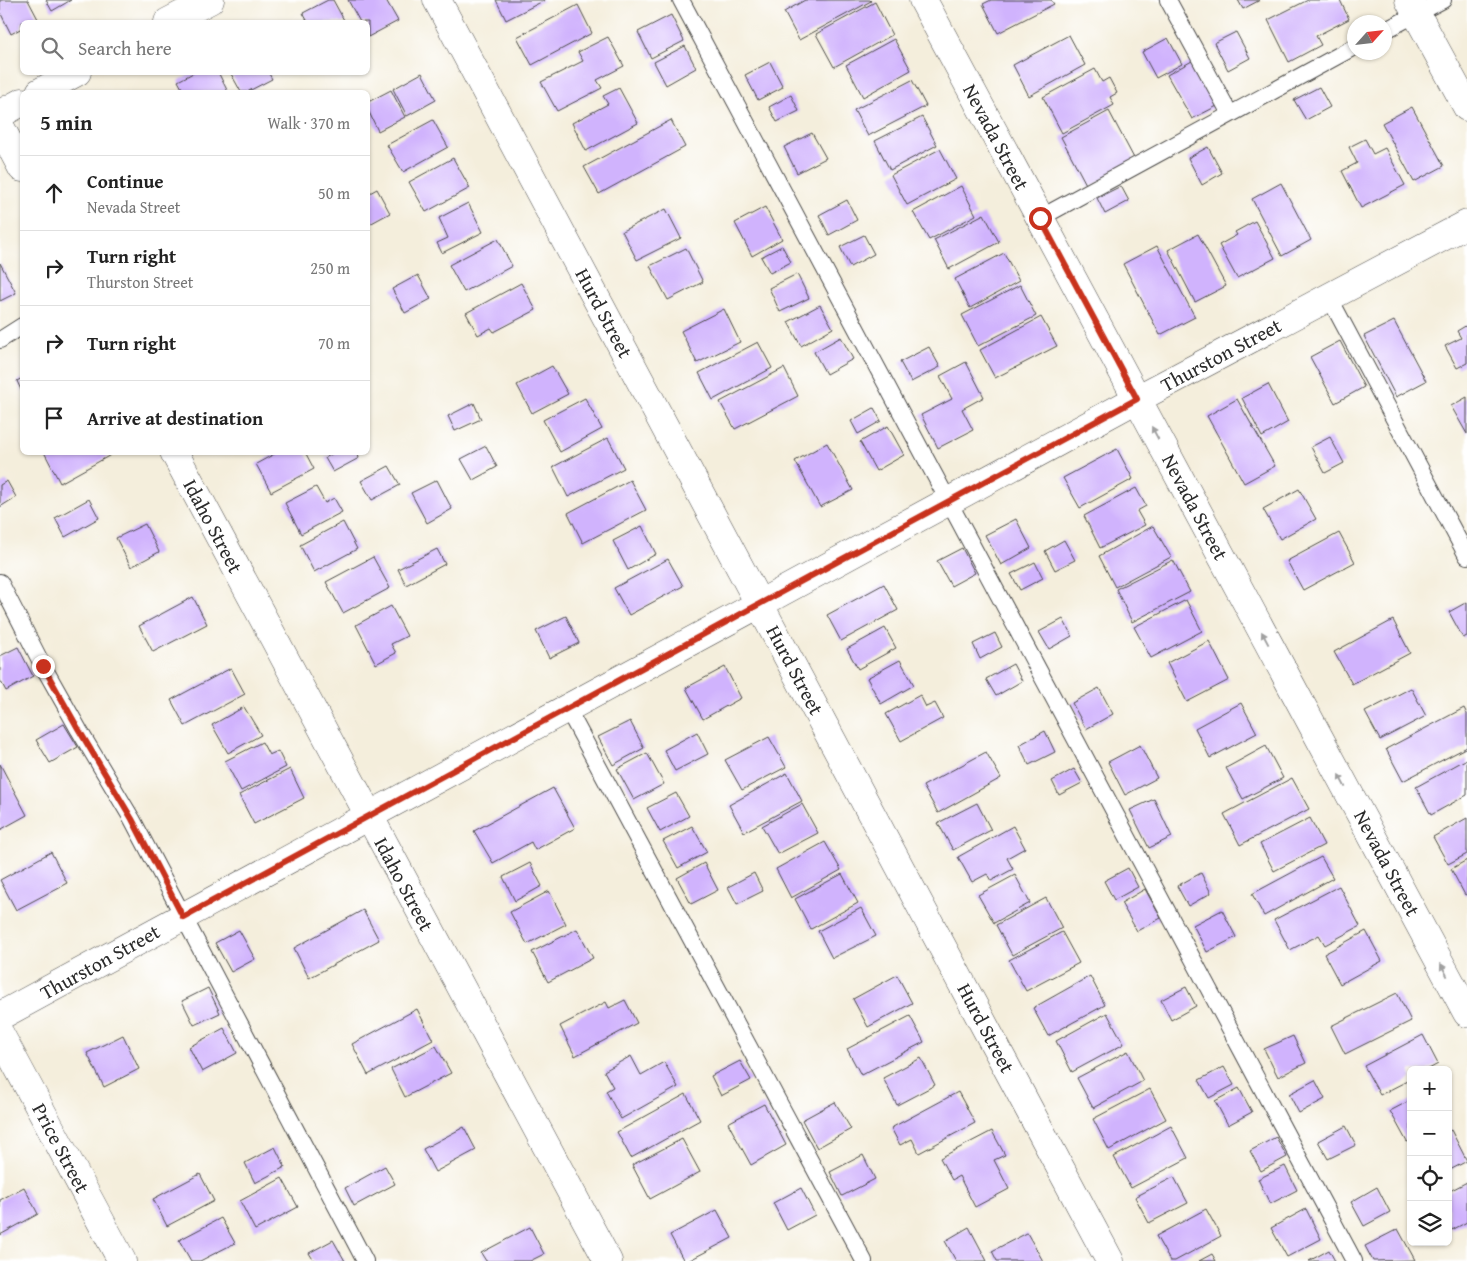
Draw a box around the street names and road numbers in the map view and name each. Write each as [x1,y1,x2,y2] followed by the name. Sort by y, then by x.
[956,78,1037,195] street label: Nevada Street
[569,263,640,363] street label: Hurd Street
[1155,311,1286,399] street label: Thurston Street
[1155,448,1236,565] street label: Nevada Street
[177,474,250,578] street label: Idaho Street
[760,620,831,720] street label: Hurd Street
[1347,804,1428,921] street label: Nevada Street
[368,832,441,936] street label: Idaho Street
[35,917,165,1006] street label: Thurston Street
[951,978,1022,1078] street label: Hurd Street
[26,1098,97,1198] street label: Price Street

